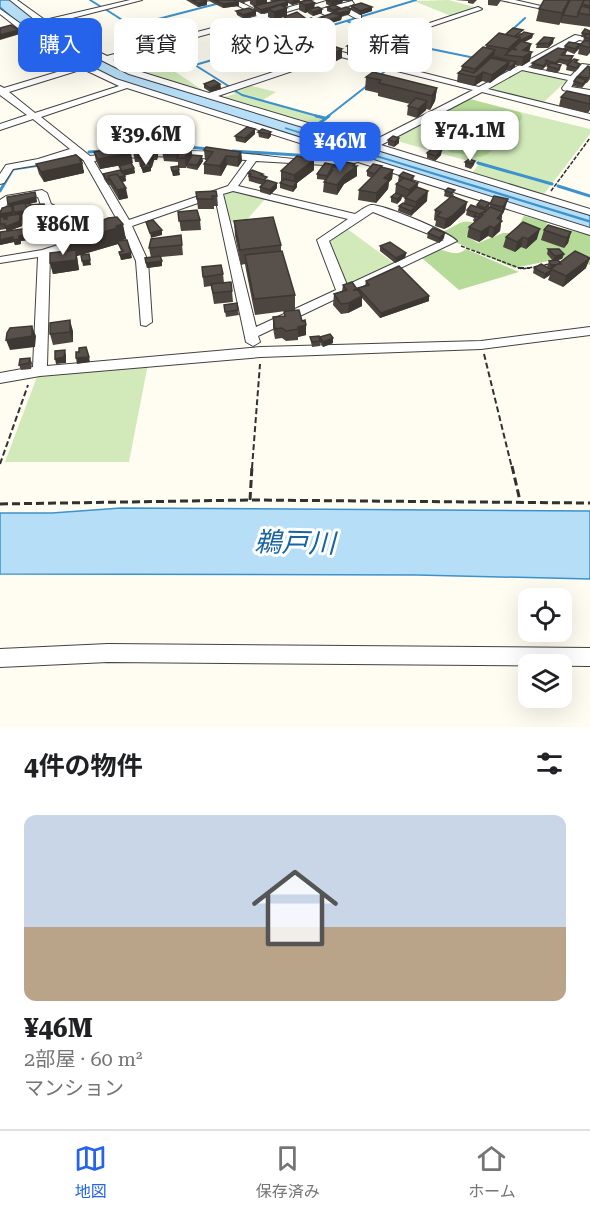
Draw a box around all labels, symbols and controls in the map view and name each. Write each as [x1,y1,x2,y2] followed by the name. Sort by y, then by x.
[18,18,102,72] chip: 購入
[114,18,198,72] chip: 賃貸
[210,18,336,72] chip: 絞り込み
[348,18,432,72] chip: 新着
[421,111,519,162] pin: ¥74.1M
[97,115,195,166] pin: ¥39.6M
[435,118,505,142] text: ¥74.1M
[111,122,181,146] text: ¥39.6M
[304,122,376,173] pin: ¥46M
[314,129,366,153] text: ¥46M
[27,205,99,256] pin: ¥86M
[37,212,89,236] text: ¥86M
[254,526,339,560] water label: 鵜戸川
[518,588,572,708] map controls
[518,588,572,642] button: locate
[518,654,572,708] button: layers
[533,747,566,780] icon: filters
[24,751,143,781] text: 4件の物件
[241,854,349,962] icon: home
[24,1013,93,1043] text: ¥46M
[24,1047,143,1071] text: 2部屋 · 60 m²
[24,1076,124,1100] text: マンション
[74,1142,107,1202] tab: 地図
[256,1142,320,1202] tab: 保存済み
[468,1142,516,1202] tab: ホーム

